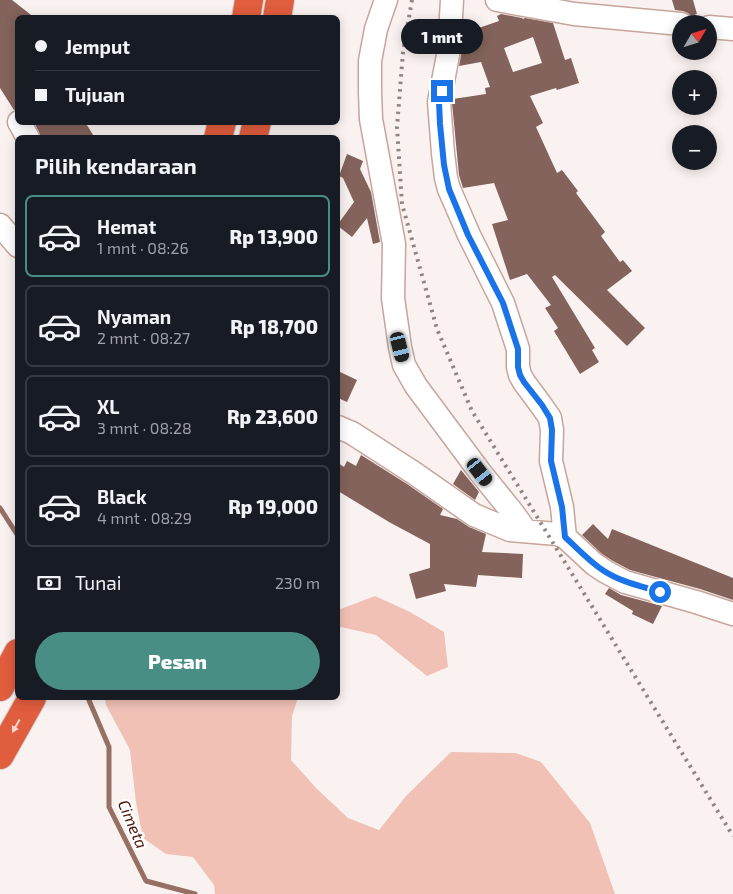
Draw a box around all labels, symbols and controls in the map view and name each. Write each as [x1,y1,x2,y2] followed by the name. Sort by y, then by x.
[672,15,718,60] north arrow
[672,15,717,170] map controls
[401,18,483,54] callout: 1 mnt
[421,27,463,46] text: 1 mnt
[65,35,130,58] text: Jemput
[672,70,717,115] button: +
[431,80,453,102] route end
[65,83,125,106] text: Tujuan
[672,125,717,170] button: −
[35,152,197,178] text: Pilih kendaraan
[37,214,82,259] icon: car
[97,215,156,238] text: Hemat
[230,225,318,248] text: Rp 13,900
[97,238,189,257] text: 1 mnt · 08:26
[37,304,82,349] icon: car
[97,305,171,328] text: Nyaman
[230,315,318,338] text: Rp 18,700
[97,328,190,347] text: 2 mnt · 08:27
[389,331,410,363] car
[37,394,82,439] icon: car
[97,395,119,418] text: XL
[227,405,318,428] text: Rp 23,600
[97,418,192,437] text: 3 mnt · 08:28
[464,456,495,488] car
[37,484,82,529] icon: car
[97,485,147,508] text: Black
[228,495,318,518] text: Rp 19,000
[97,508,192,527] text: 4 mnt · 08:29
[35,569,63,597] icon: cash
[75,571,121,594] text: Tunai
[275,573,320,592] text: 230 m
[649,581,671,603] route start
[35,632,320,690] button: Pesan
[12,719,20,734] one-way arrow
[115,797,152,851] water label: Cimeta

